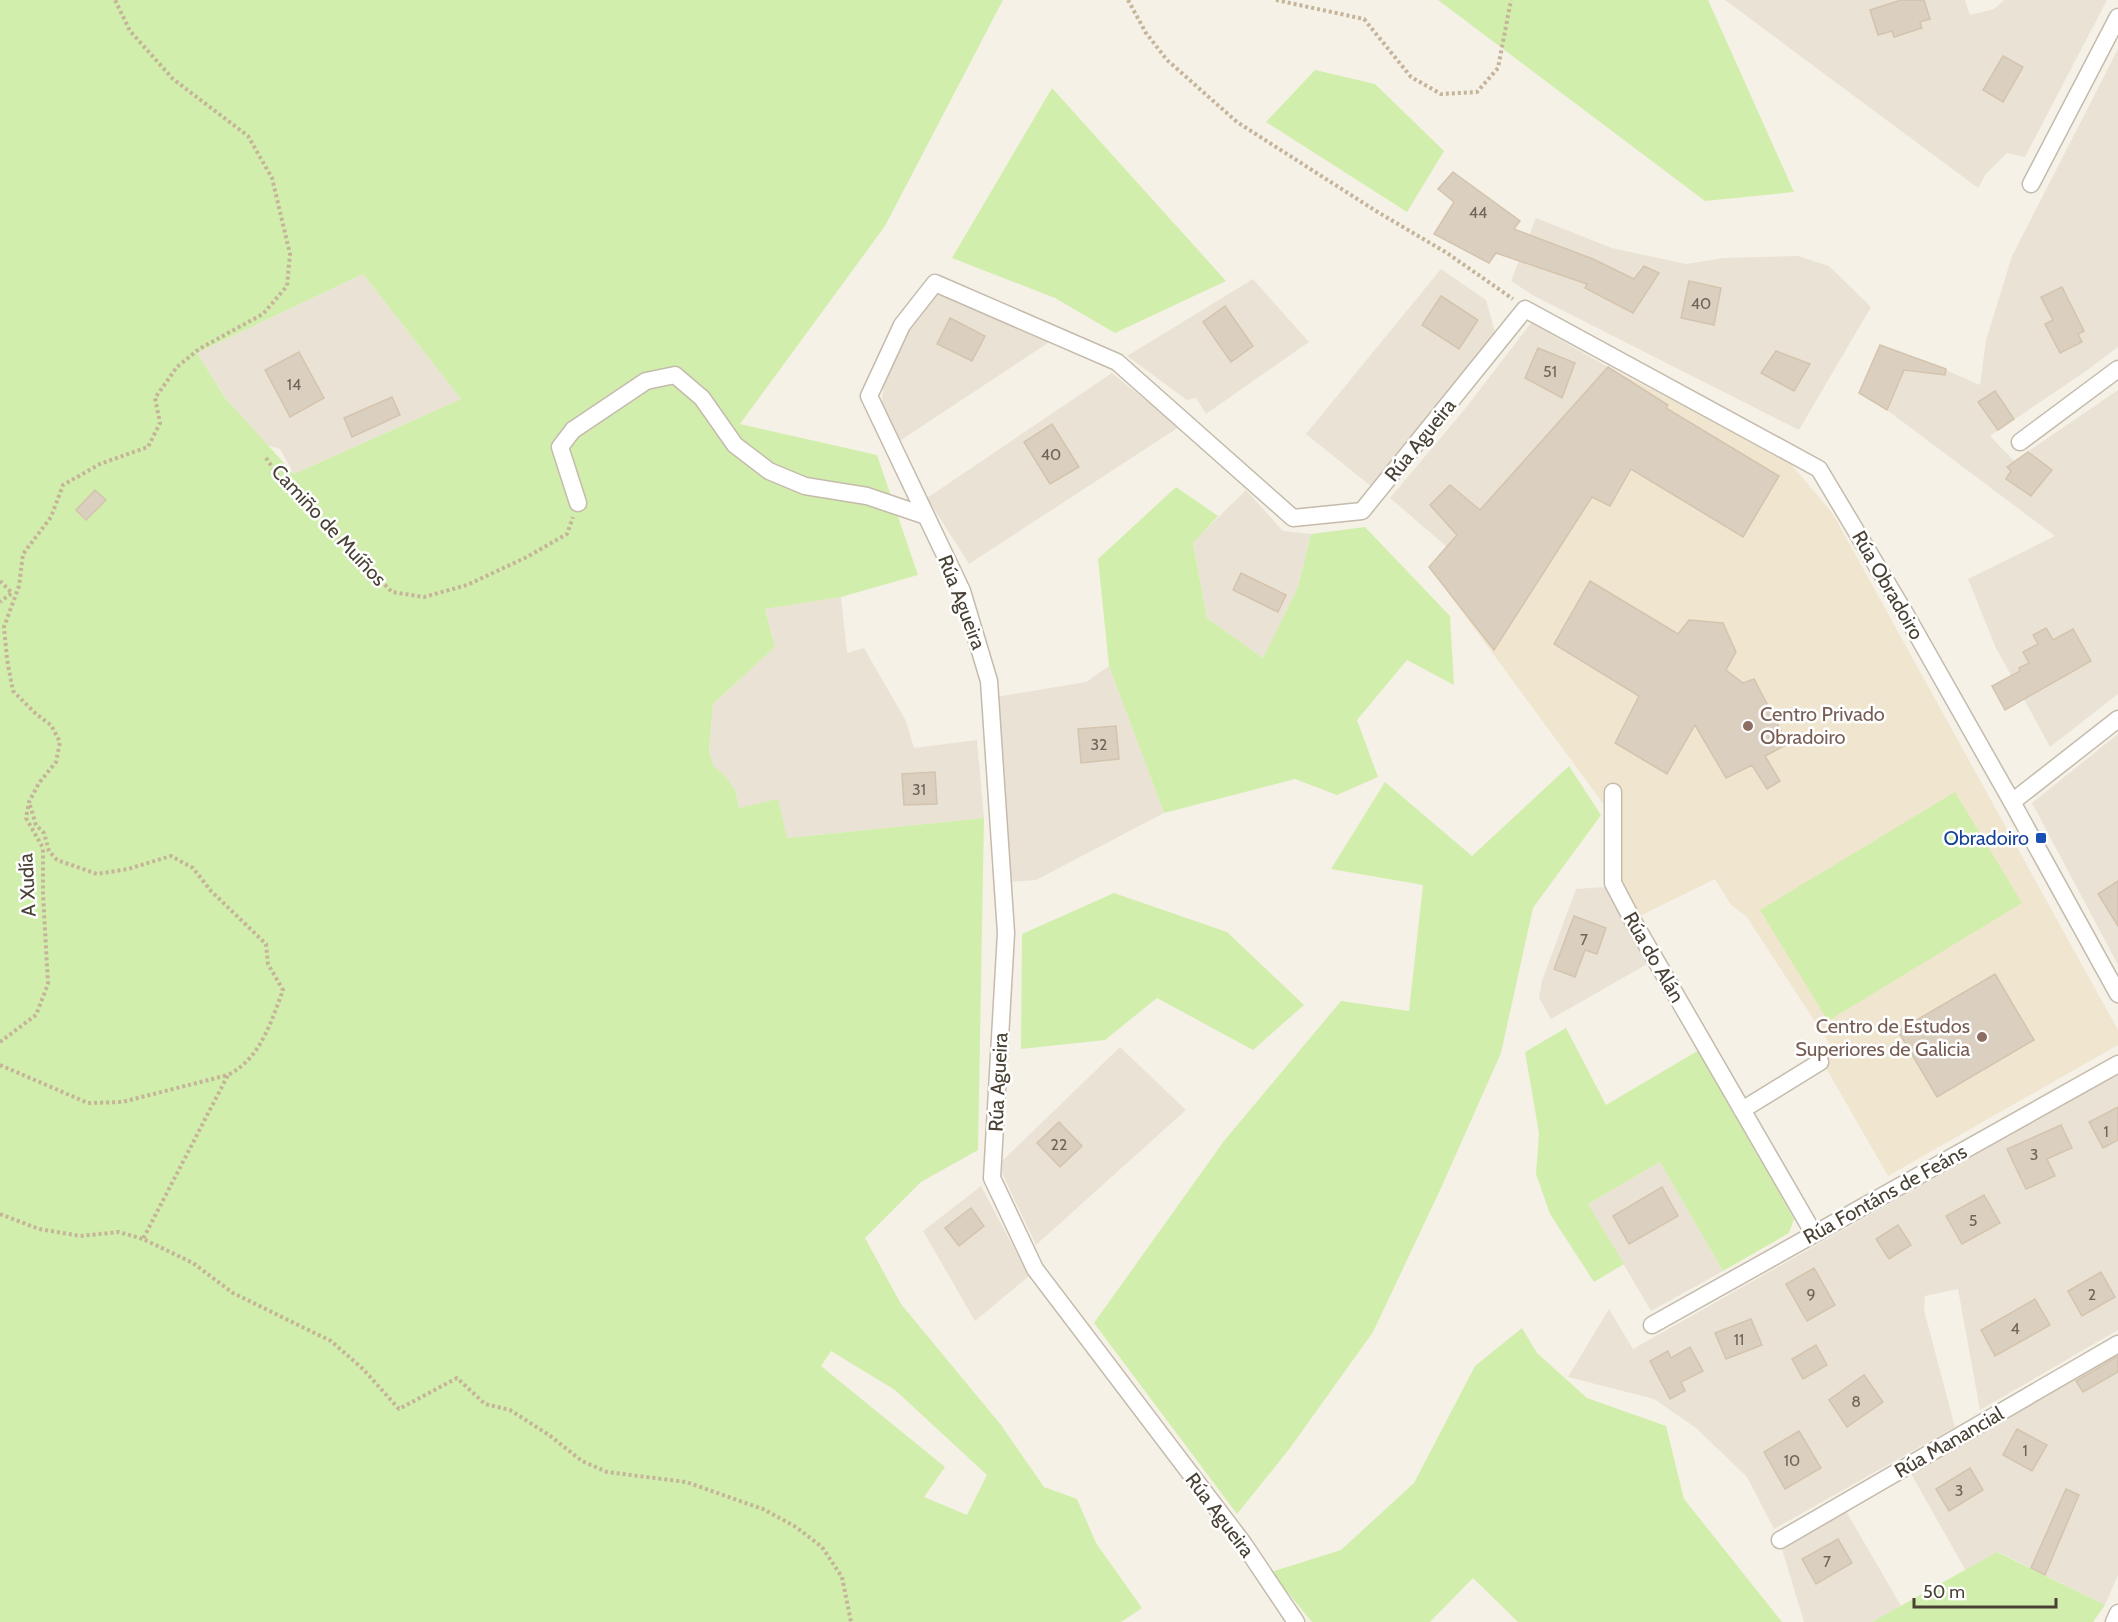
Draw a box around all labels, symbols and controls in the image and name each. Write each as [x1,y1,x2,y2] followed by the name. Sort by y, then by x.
[1469,203,1487,222] house number: 44
[1691,294,1711,313] house number: 40
[1543,362,1557,381] house number: 51
[287,375,301,394] house number: 14
[1379,394,1461,486] street label: Rúa Agueira
[1041,445,1061,464] house number: 40
[267,459,391,591] street label: Camiño de Muíños
[1847,526,1929,644] street label: Rúa Obradoiro
[933,551,991,653] street label: Rúa Agueira
[1760,702,1885,749] place label: Centro Privado Obradoiro
[1741,719,1755,733] marker: Centro Privado Obradoiro
[1090,735,1108,754] house number: 32
[912,780,926,799] house number: 31
[1943,826,2029,850] place label: Obradoiro
[2034,831,2048,845] marker: Obradoiro
[13,852,41,917] street label: A Xudía
[1618,907,1690,1007] street label: Rúa do Alán
[1580,930,1588,949] house number: 7
[1795,1014,1970,1061] place label: Centro de Estudos Superiores de Galicia
[1975,1030,1989,1044] marker: Centro de Estudos Superiores de Galicia
[983,1031,1013,1132] street label: Rúa Agueira
[2103,1122,2109,1141] house number: 1
[1051,1135,1067,1154] house number: 22
[1799,1139,1971,1249] street label: Rúa Fontáns de Feáns
[2030,1145,2038,1164] house number: 3
[1969,1211,1977,1230] house number: 5
[1806,1285,1816,1304] house number: 9
[2088,1285,2096,1304] house number: 2
[2010,1319,2020,1338] house number: 4
[1734,1330,1744,1349] house number: 11
[1851,1392,1861,1411] house number: 8
[1890,1401,2008,1483] street label: Rúa Manancial
[2022,1441,2028,1460] house number: 1
[1784,1451,1800,1470] house number: 10
[1181,1468,1260,1562] street label: Rúa Agueira
[1955,1481,1963,1500] house number: 3
[1823,1552,1831,1571] house number: 7
[1914,1571,2056,1609] scale bar
[1923,1581,1965,1603] text: 50 m

